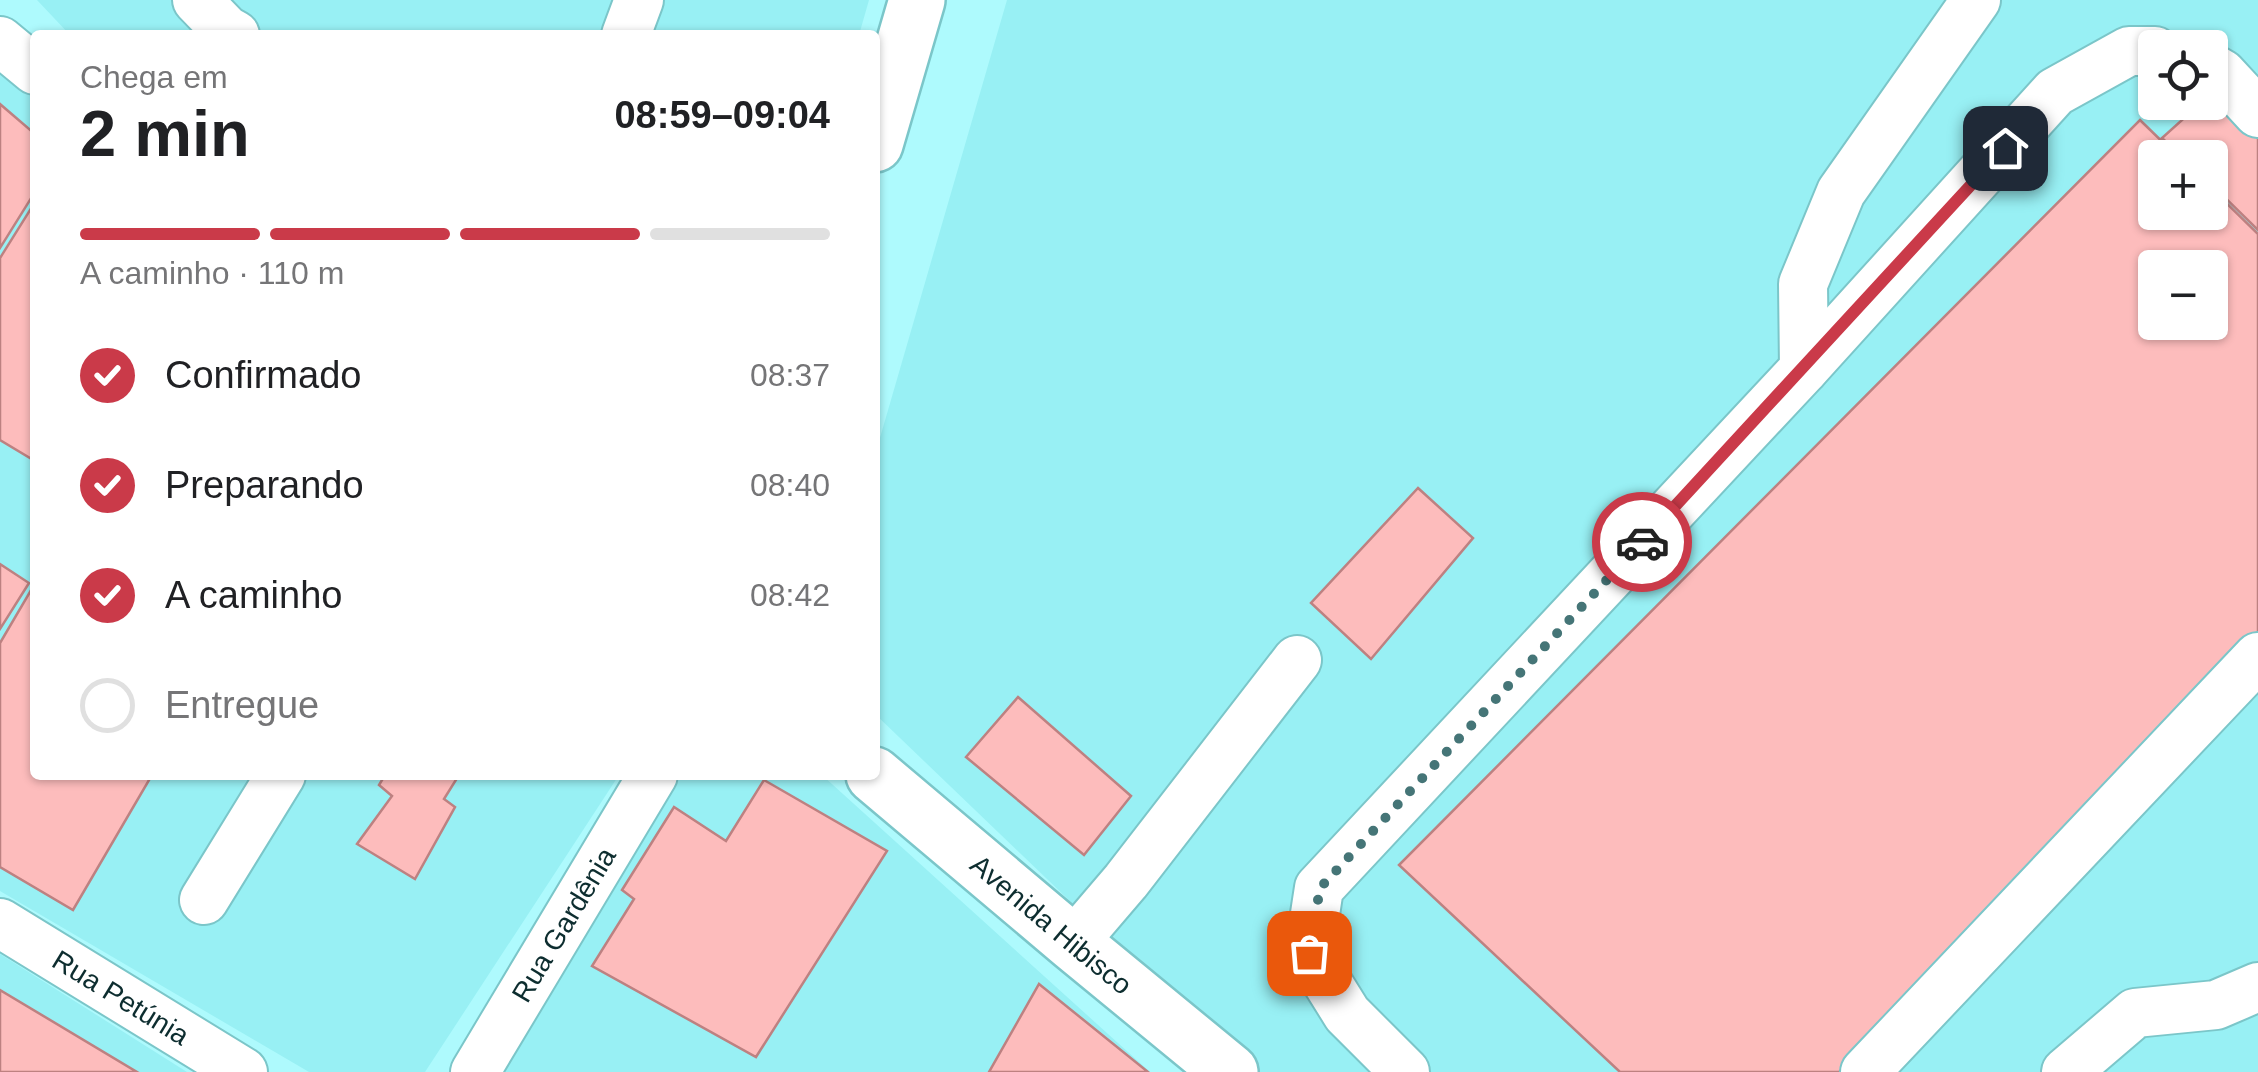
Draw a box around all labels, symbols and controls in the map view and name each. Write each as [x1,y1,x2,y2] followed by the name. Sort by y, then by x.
[2138,30,2228,340] map controls
[2138,30,2228,120] button: locate
[80,59,228,95] text: Chega em
[614,94,830,136] text: 08:59–09:04
[80,97,250,170] text: 2 min
[1963,106,2048,191] pin
[1978,121,2033,176] icon: home
[2138,140,2228,230] button: +
[2138,250,2228,340] button: −
[80,255,344,291] text: A caminho · 110 m
[80,348,135,403] icon: check
[165,354,361,396] text: Confirmado
[750,357,830,393] text: 08:37
[80,458,135,513] icon: check
[165,464,364,506] text: Preparando
[750,467,830,503] text: 08:40
[1592,492,1692,592] courier
[1615,515,1670,570] icon: car
[80,568,135,623] icon: check
[165,574,342,616] text: A caminho
[750,577,830,613] text: 08:42
[165,684,319,726] text: Entregue
[505,841,622,1007] street label: Rua Gardênia
[965,848,1138,1001] street label: Avenida Hibisco
[1267,911,1352,996] pin
[1282,926,1337,981] icon: bag
[47,944,195,1051] street label: Rua Petúnia

